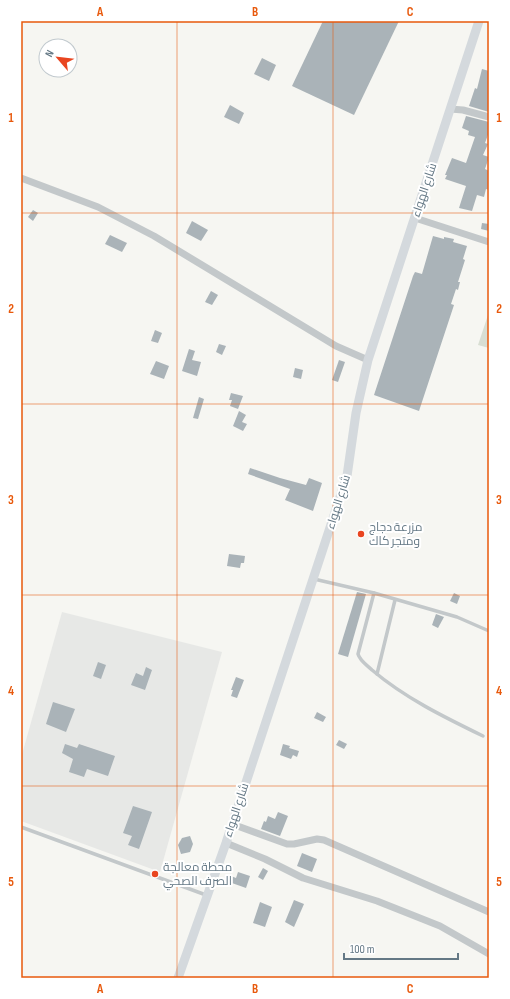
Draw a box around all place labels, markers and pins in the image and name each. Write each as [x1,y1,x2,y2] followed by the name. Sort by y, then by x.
[369,520,422,549] place label: مزرعة دجاج ومتجر كاك
[356,529,366,539] marker: مزرعة دجاج ومتجر كاك
[163,860,232,891] place label: محطة معالجة الصرف الصحي
[150,869,160,879] marker: محطة معالجة الصرف الصحي

